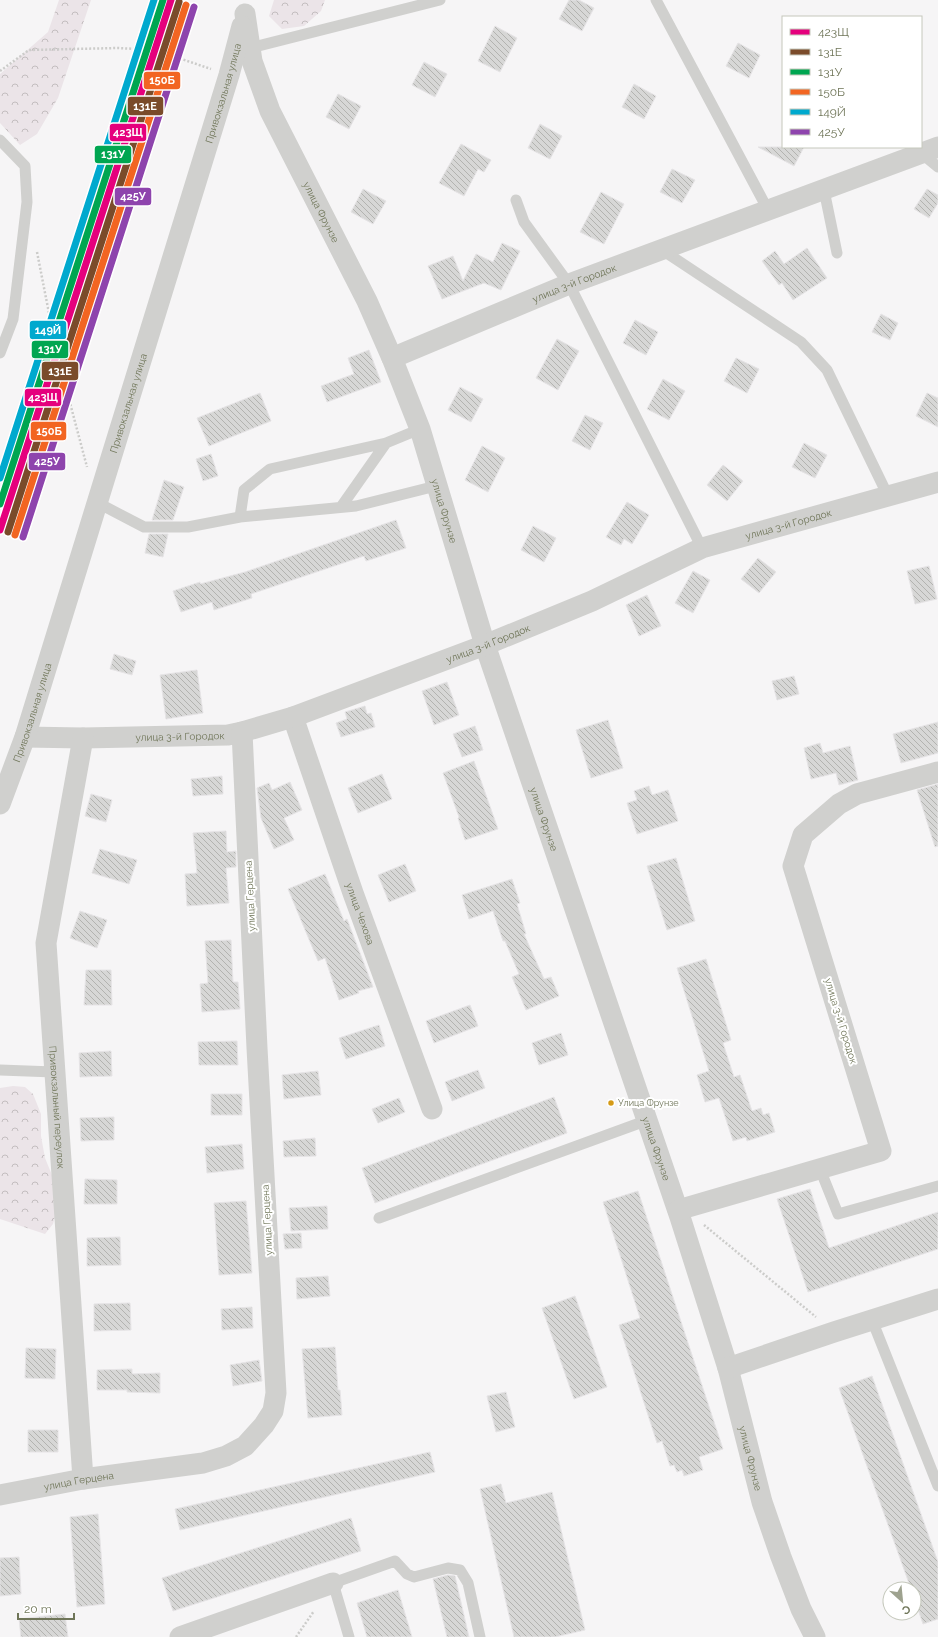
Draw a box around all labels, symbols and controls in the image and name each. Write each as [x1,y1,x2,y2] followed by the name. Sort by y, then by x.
[782,16,922,148] legend
[818,25,849,39] text: 423Щ
[203,42,243,144] street label: Привокзальная улица
[818,45,842,59] text: 131Е
[818,65,843,79] text: 131У
[143,71,181,90] line badge: 150Б
[149,74,175,87] text: 150Б
[818,85,845,99] text: 150Б
[127,96,164,116] line badge: 131Е
[133,100,157,113] text: 131Е
[818,105,846,119] text: 149Й
[109,123,147,142] line badge: 423Щ
[818,125,845,139] text: 425У
[113,126,144,139] text: 423Щ
[94,145,132,164] line badge: 131У
[101,148,126,161] text: 131У
[301,180,342,244] street label: улица Фрунзе
[114,187,152,206] line badge: 425У
[120,190,147,203] text: 425У
[530,262,618,304] street label: улица 3-й Городок
[29,320,67,340] line badge: 149Й
[35,324,61,337] text: 149Й
[31,340,69,359] line badge: 131У
[38,343,63,356] text: 131У
[107,352,148,454] street label: Привокзальная улица
[41,361,79,381] line badge: 131Е
[48,365,72,378] text: 131Е
[24,388,62,407] line badge: 423Щ
[28,391,59,404] text: 423Щ
[30,421,67,441] line badge: 150Б
[36,425,62,438] text: 150Б
[28,452,66,471] line badge: 425У
[34,455,61,468] text: 425У
[430,477,460,544] street label: улица Фрунзе
[744,507,833,541] street label: улица 3-й Городок
[445,622,532,665] street label: улица 3-й Городок
[11,662,53,764] street label: Привокзальная улица
[135,730,225,742] street label: улица 3-й Городок
[528,786,560,853] street label: улица Фрунзе
[243,860,257,932] street label: улица Герцена
[344,881,377,946] street label: улица Чехова
[823,977,859,1065] street label: улица 3-й Городок
[48,1045,67,1169] street label: Привокзальный переулок
[606,1098,616,1108] marker: Улица Фрунзе
[618,1098,679,1108] place label: Улица Фрунзе
[641,1115,673,1182] street label: улица Фрунзе
[260,1184,274,1256] street label: улица Герцена
[737,1425,764,1492] street label: улица Фрунзе
[43,1469,114,1492] street label: улица Герцена
[882,1581,922,1621] north arrow
[18,1595,74,1621] scale bar
[24,1602,52,1616] text: 20 m
[900,1602,913,1617] text: С

